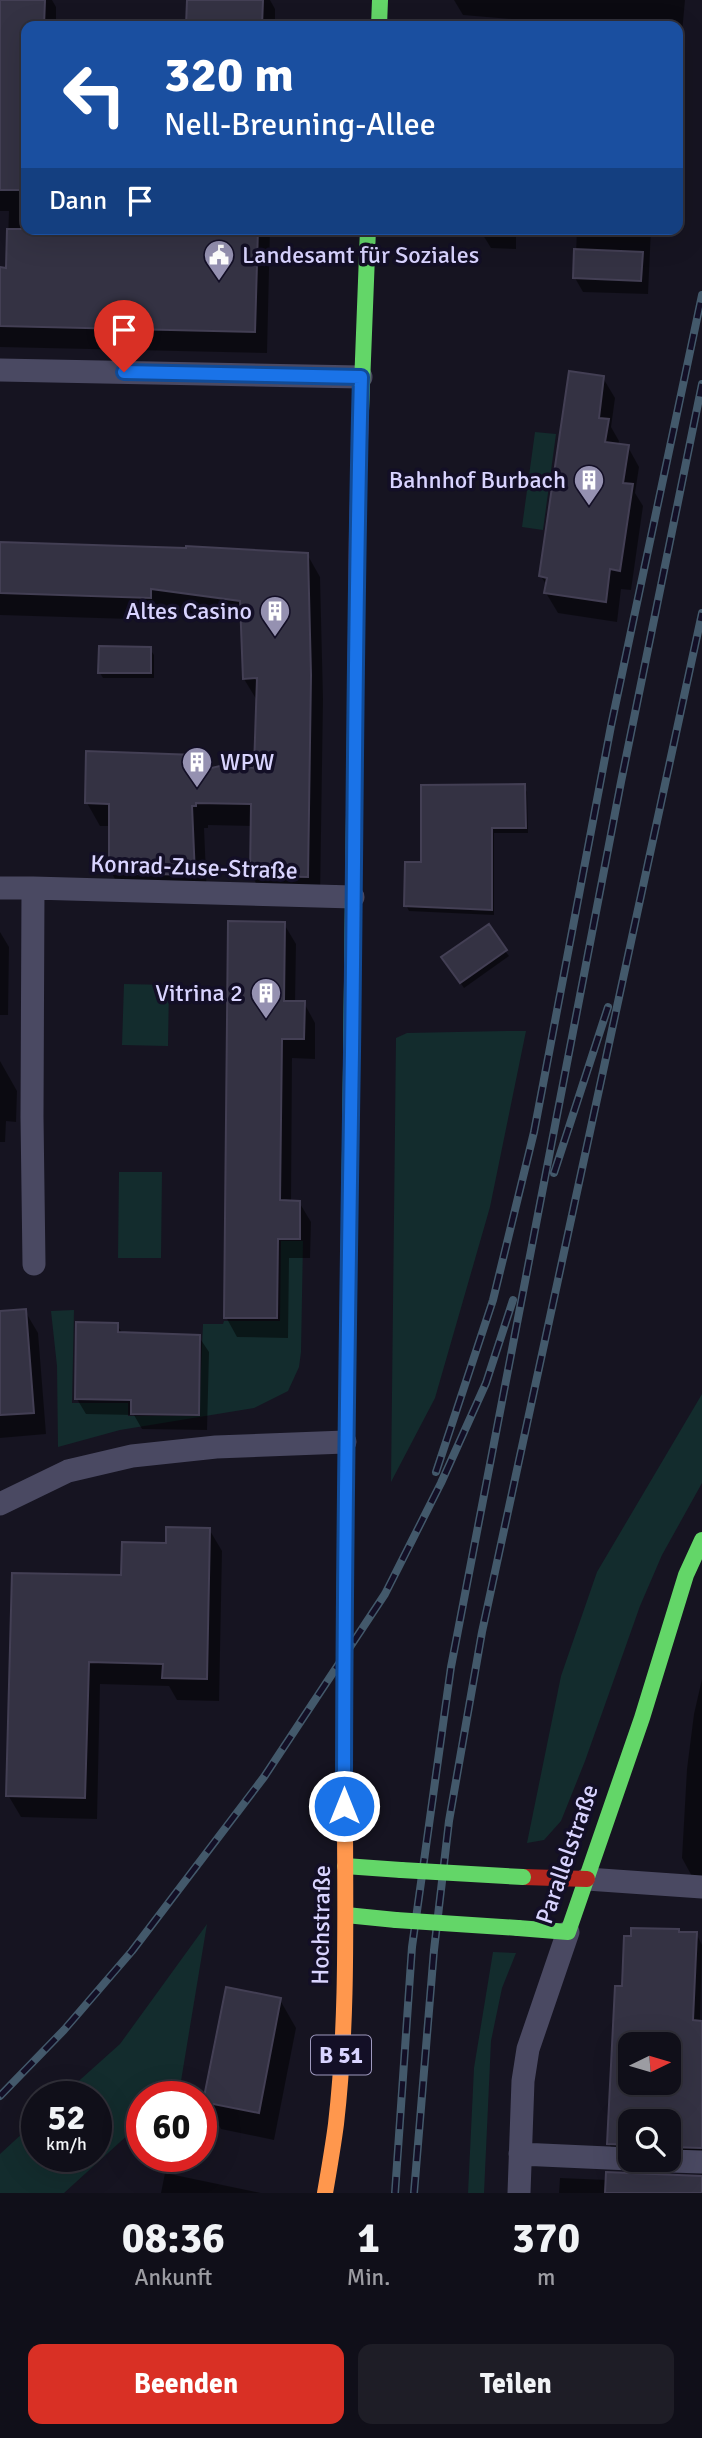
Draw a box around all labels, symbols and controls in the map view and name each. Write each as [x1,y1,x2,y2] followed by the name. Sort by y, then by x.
[164,45,294,105] text: 320 m
[49,49,140,140] icon: left
[164,105,436,144] text: Nell-Breuning-Allee
[121,182,159,220] icon: arrive
[49,185,107,217] text: Dann
[202,238,236,282] public building icon: Landesamt für Soziales
[242,240,479,270] place label: Landesamt für Soziales
[94,300,154,372] pin
[105,311,143,349] icon: arrive
[572,463,606,507] building icon: Bahnhof Burbach
[389,465,566,495] place label: Bahnhof Burbach
[258,594,292,638] building icon: Altes Casino
[126,596,252,626] place label: Altes Casino
[180,745,214,789] building icon: WPW
[220,747,274,777] place label: WPW
[90,848,298,886] street label: Konrad-Zuse-Straße
[249,976,283,1020] building icon: Vitrina 2
[155,978,243,1008] place label: Vitrina 2
[307,1769,381,1843] position arrow
[529,1780,605,1928] street label: Parallelstraße
[305,1865,337,1985] street label: Hochstraße
[618,2032,681,2095] north arrow
[618,2032,681,2172] map controls
[311,2036,371,2074] road number: B 51
[126,2081,217,2172] speed limit sign: 60
[48,2096,85,2139] text: 52
[618,2109,681,2172] button: search
[46,2133,87,2155] text: km/h
[122,2213,225,2264] text: 08:36
[357,2213,380,2264] text: 1
[512,2213,580,2264] text: 370
[134,2263,212,2292] text: Ankunft
[347,2263,390,2292] text: Min.
[537,2263,555,2292] text: m
[28,2344,344,2424] button: Beenden
[358,2344,674,2424] button: Teilen

